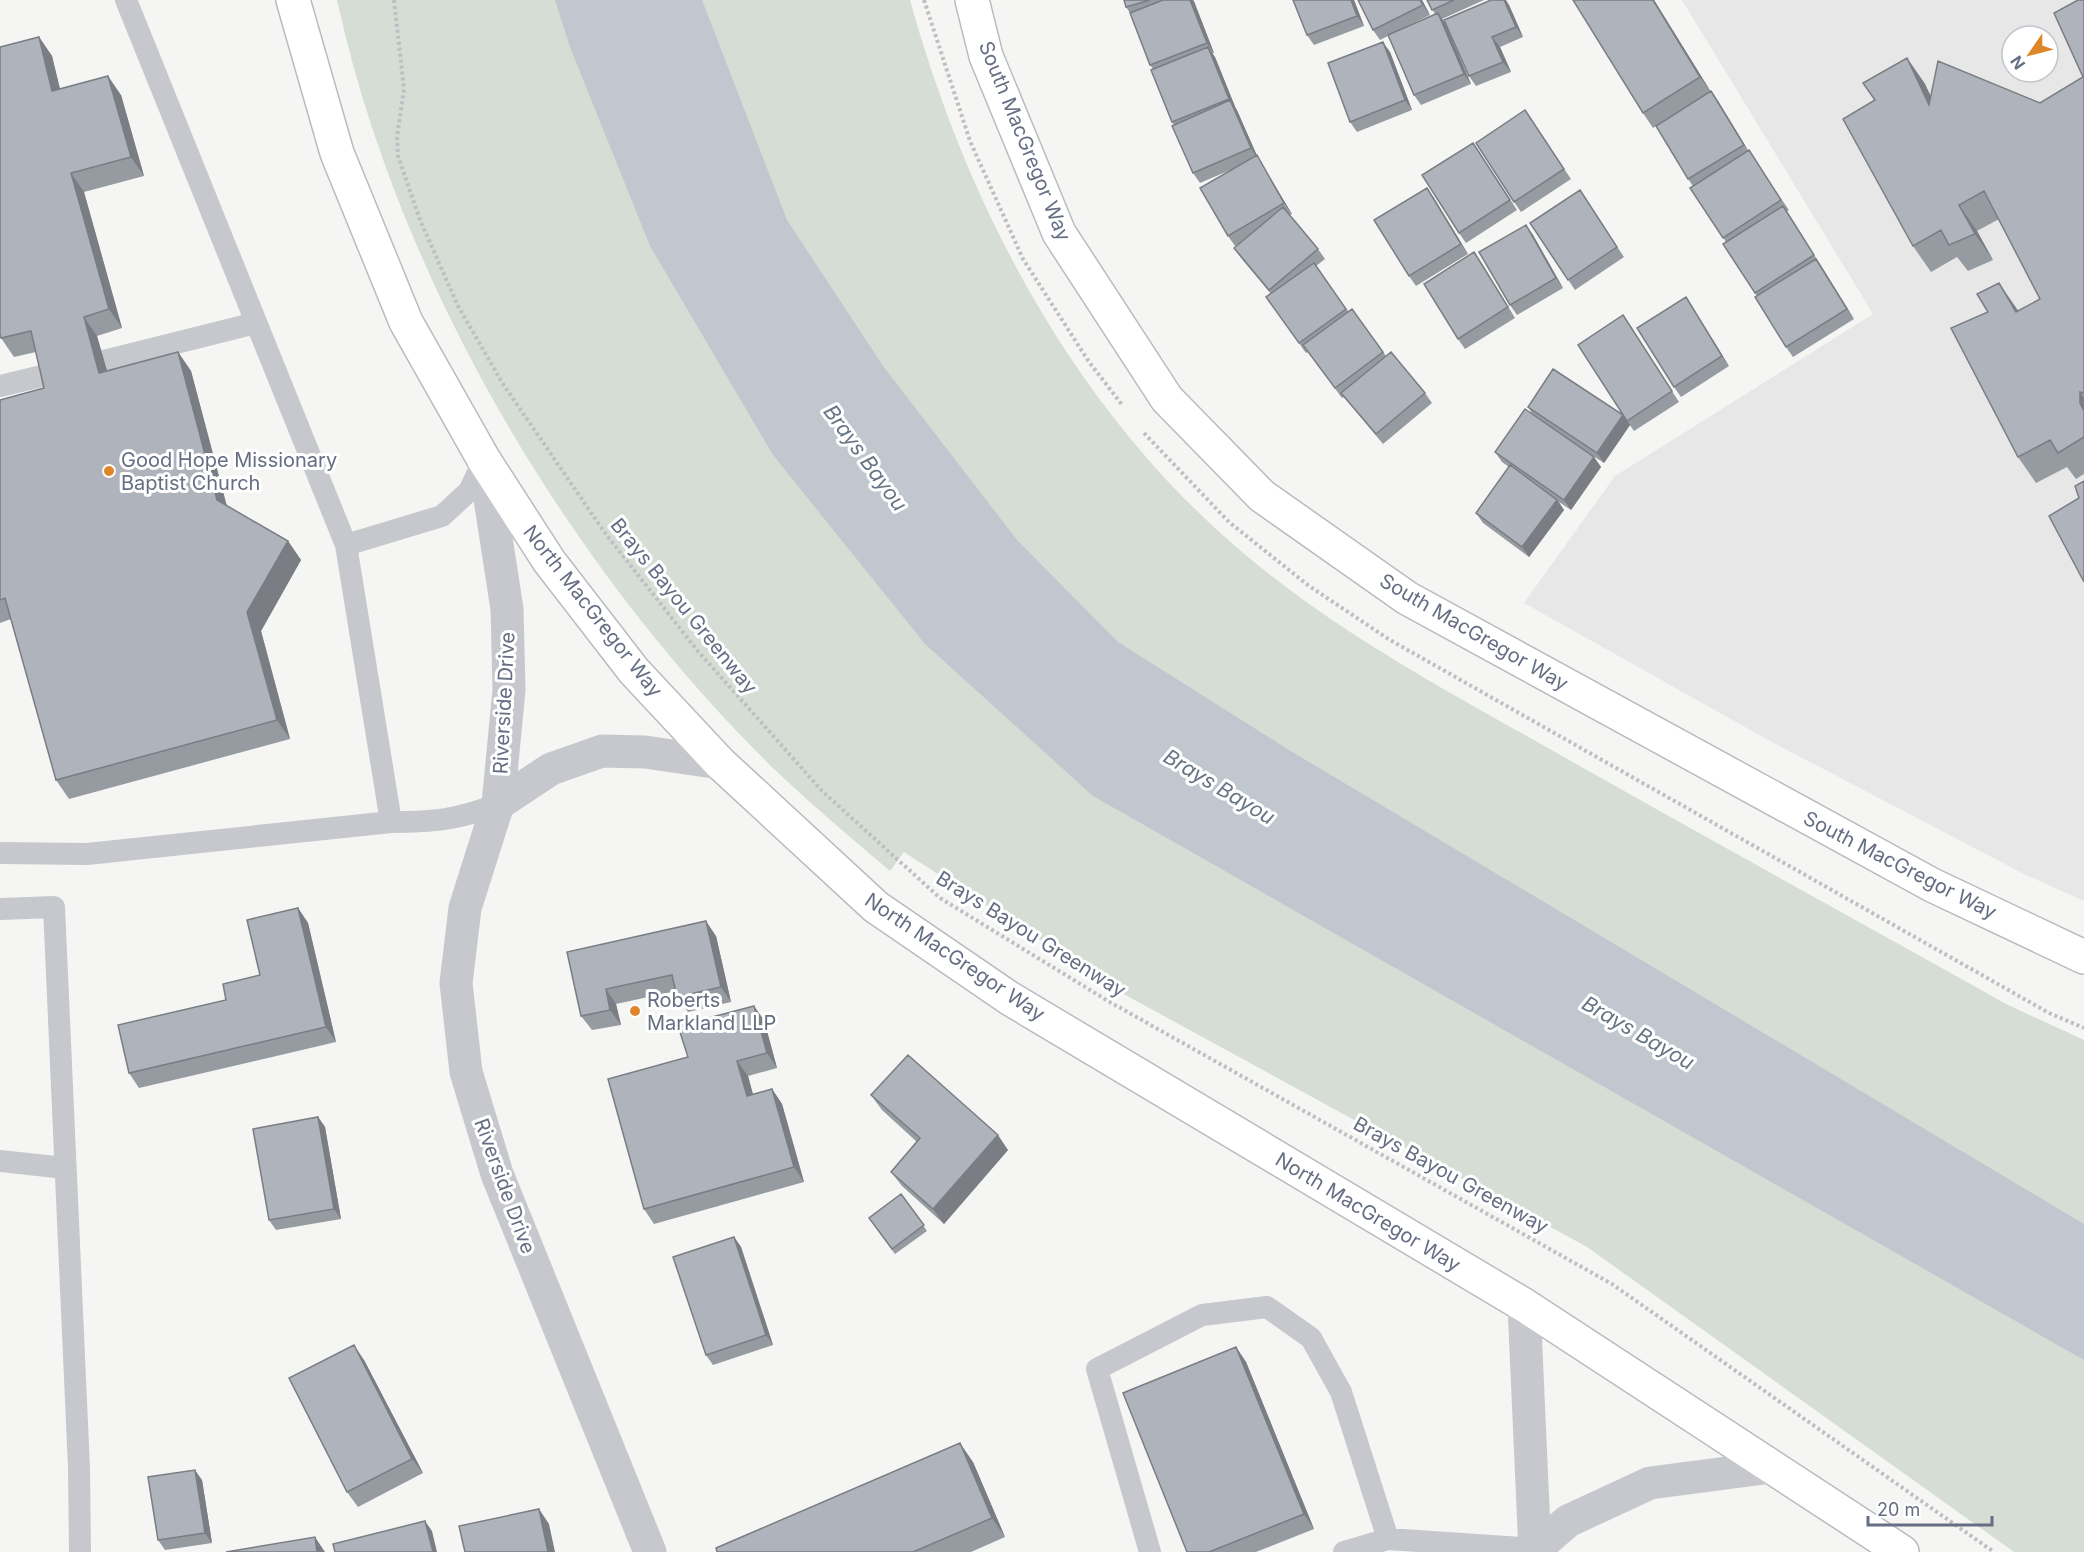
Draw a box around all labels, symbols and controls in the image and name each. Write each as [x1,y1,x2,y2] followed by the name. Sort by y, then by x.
[2000,24,2060,84] north arrow
[974,38,1076,244] street label: South MacGregor Way
[2006,52,2029,73] text: N
[818,400,912,516] water label: Brays Bayou
[121,448,337,495] place label: Good Hope Missionary Baptist Church
[102,464,116,478] marker: Good Hope Missionary Baptist Church
[606,513,762,699] street label: Brays Bayou Greenway
[518,520,668,702] street label: North MacGregor Way
[1376,568,1572,696] street label: South MacGregor Way
[488,631,520,775] street label: Riverside Drive
[1159,744,1279,830] water label: Brays Bayou
[1799,806,2001,924] street label: South MacGregor Way
[932,866,1130,1002] street label: Brays Bayou Greenway
[861,888,1049,1026] street label: North MacGregor Way
[647,988,776,1035] place label: Roberts Markland LLP
[1578,990,1699,1075] water label: Brays Bayou
[628,1004,642,1018] marker: Roberts Markland LLP
[1349,1111,1553,1239] street label: Brays Bayou Greenway
[469,1115,541,1257] street label: Riverside Drive
[1271,1147,1465,1277] street label: North MacGregor Way
[1868,1489,1992,1527] scale bar
[1877,1499,1920,1520] text: 20 m

